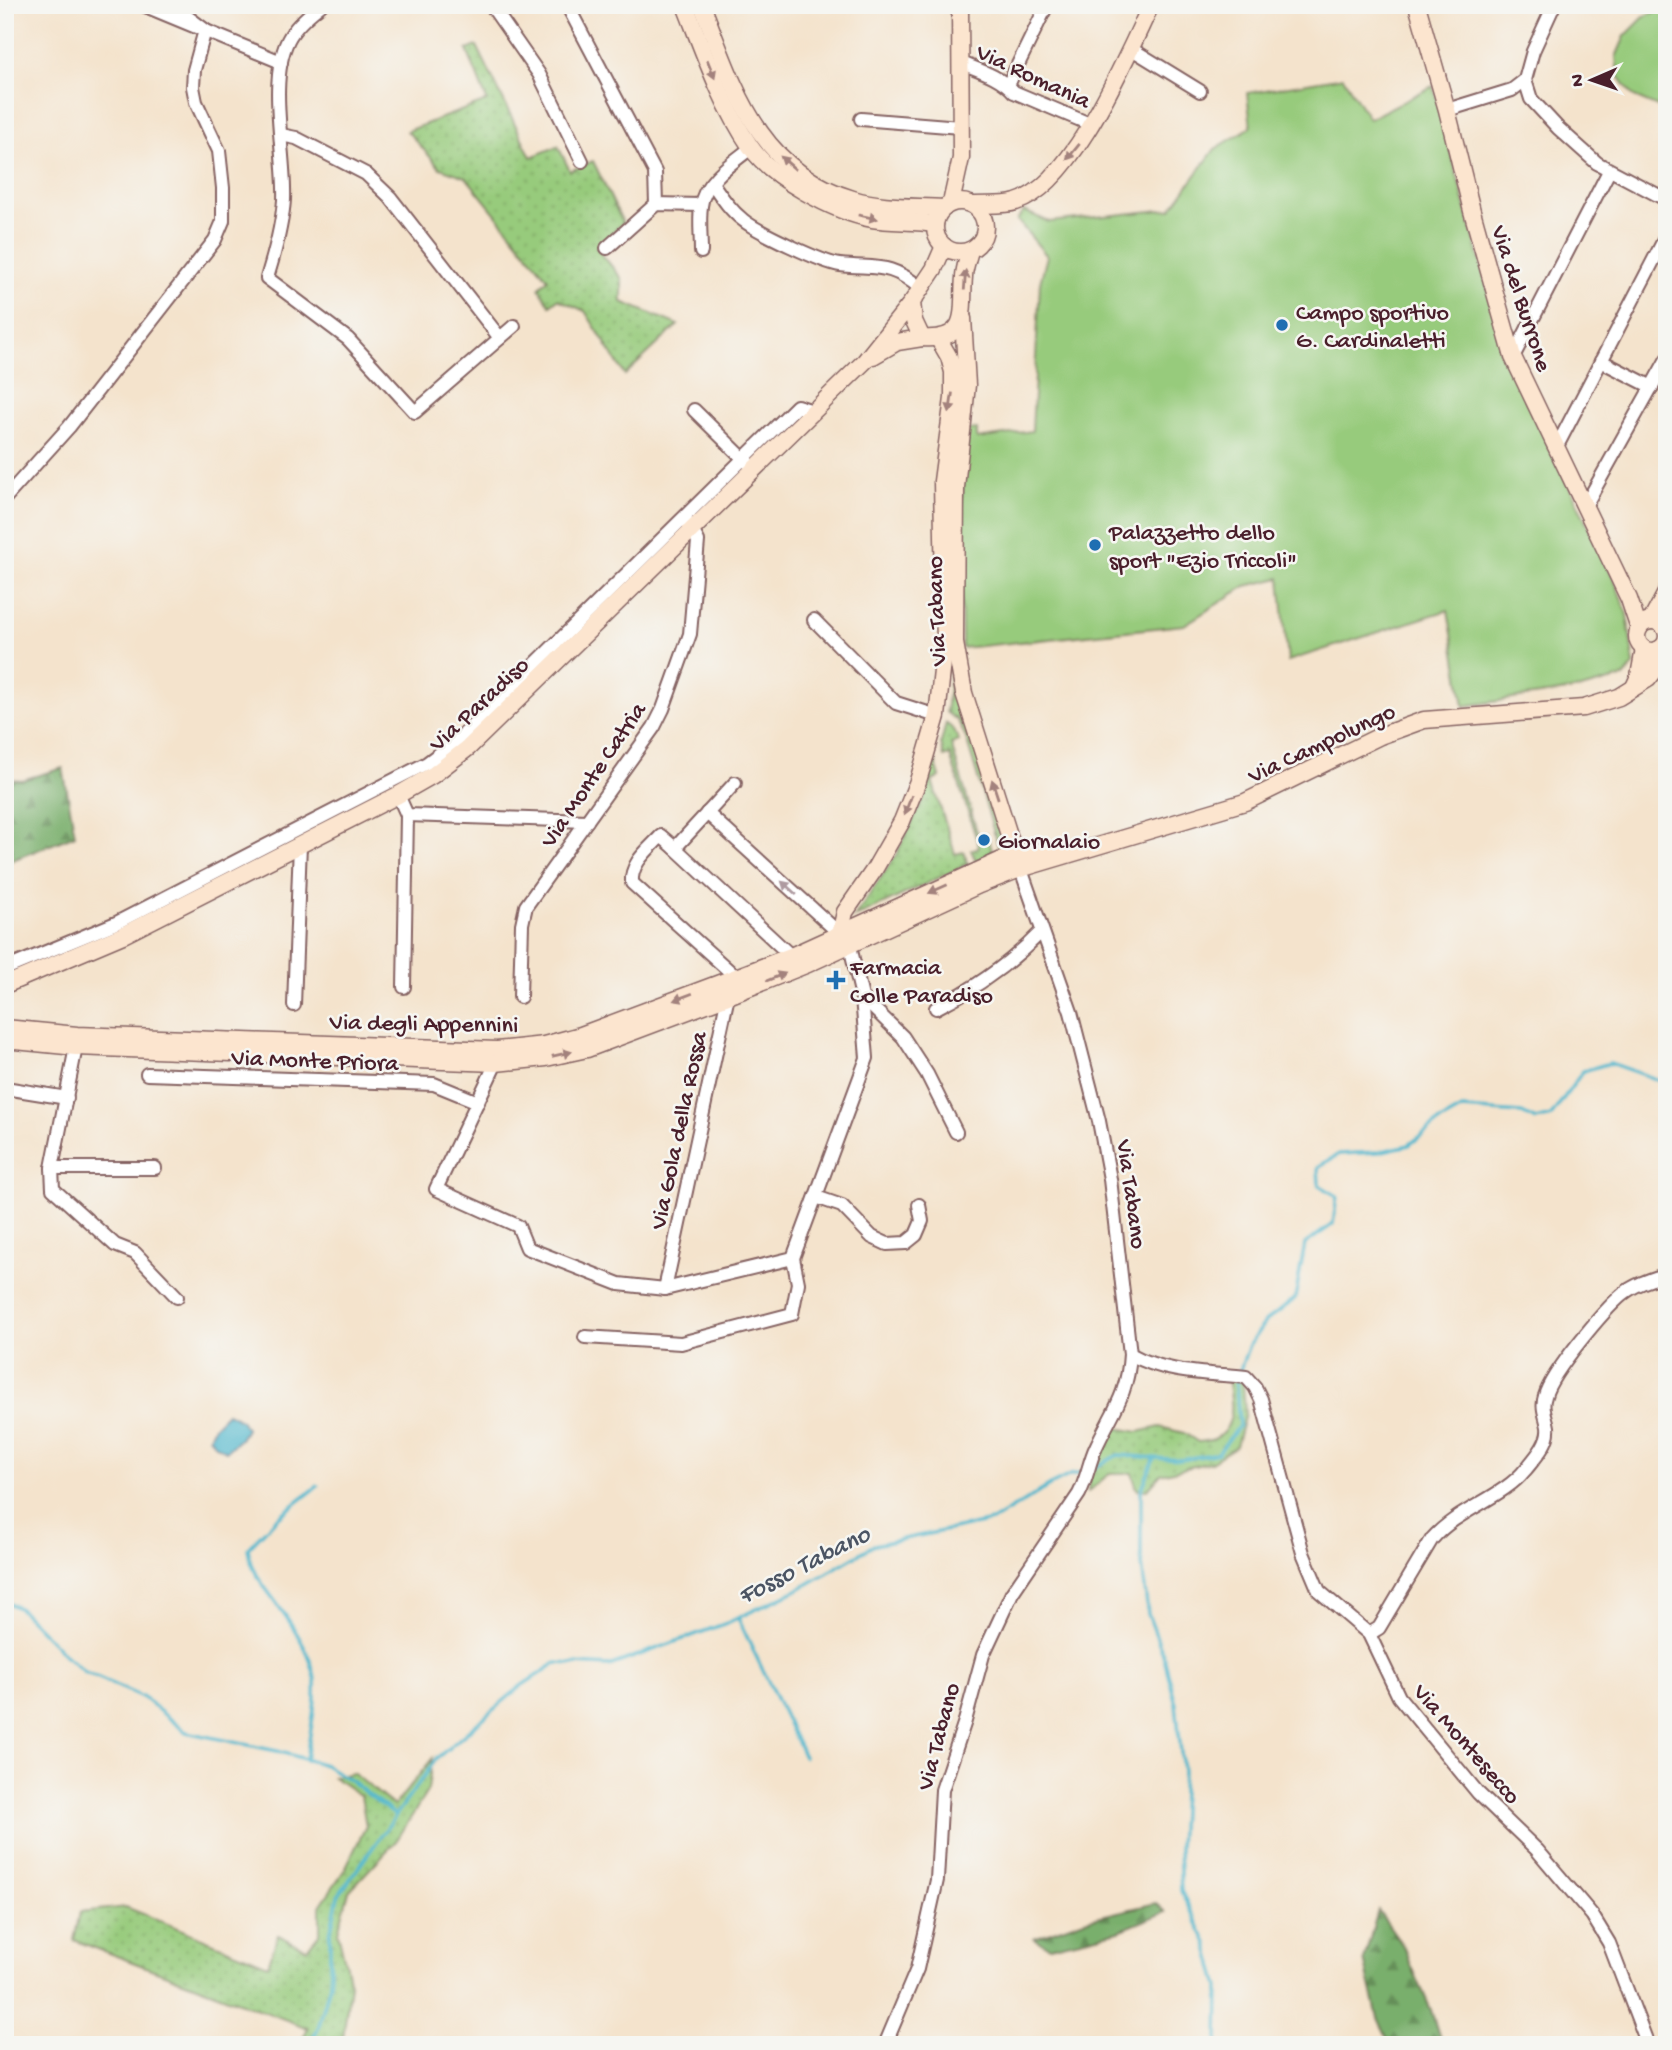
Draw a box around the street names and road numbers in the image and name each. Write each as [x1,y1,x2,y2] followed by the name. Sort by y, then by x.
[970,39,1095,118] street label: Via Romania
[1482,221,1557,376] street label: Via del Burrone
[922,555,955,667] street label: Via Tabano
[424,652,537,760] street label: Via Paradiso
[535,697,655,855] street label: Via Monte Catria
[1243,698,1401,792] street label: Via Campolungo
[328,1009,518,1042] street label: Via degli Appennini
[645,1029,716,1233] street label: Via Gola della Rossa
[230,1045,400,1080] street label: Via Monte Priora
[1107,1137,1152,1251] street label: Via Tabano
[1404,1678,1526,1812] street label: Via Montesecco
[912,1680,969,1795] street label: Via Tabano

